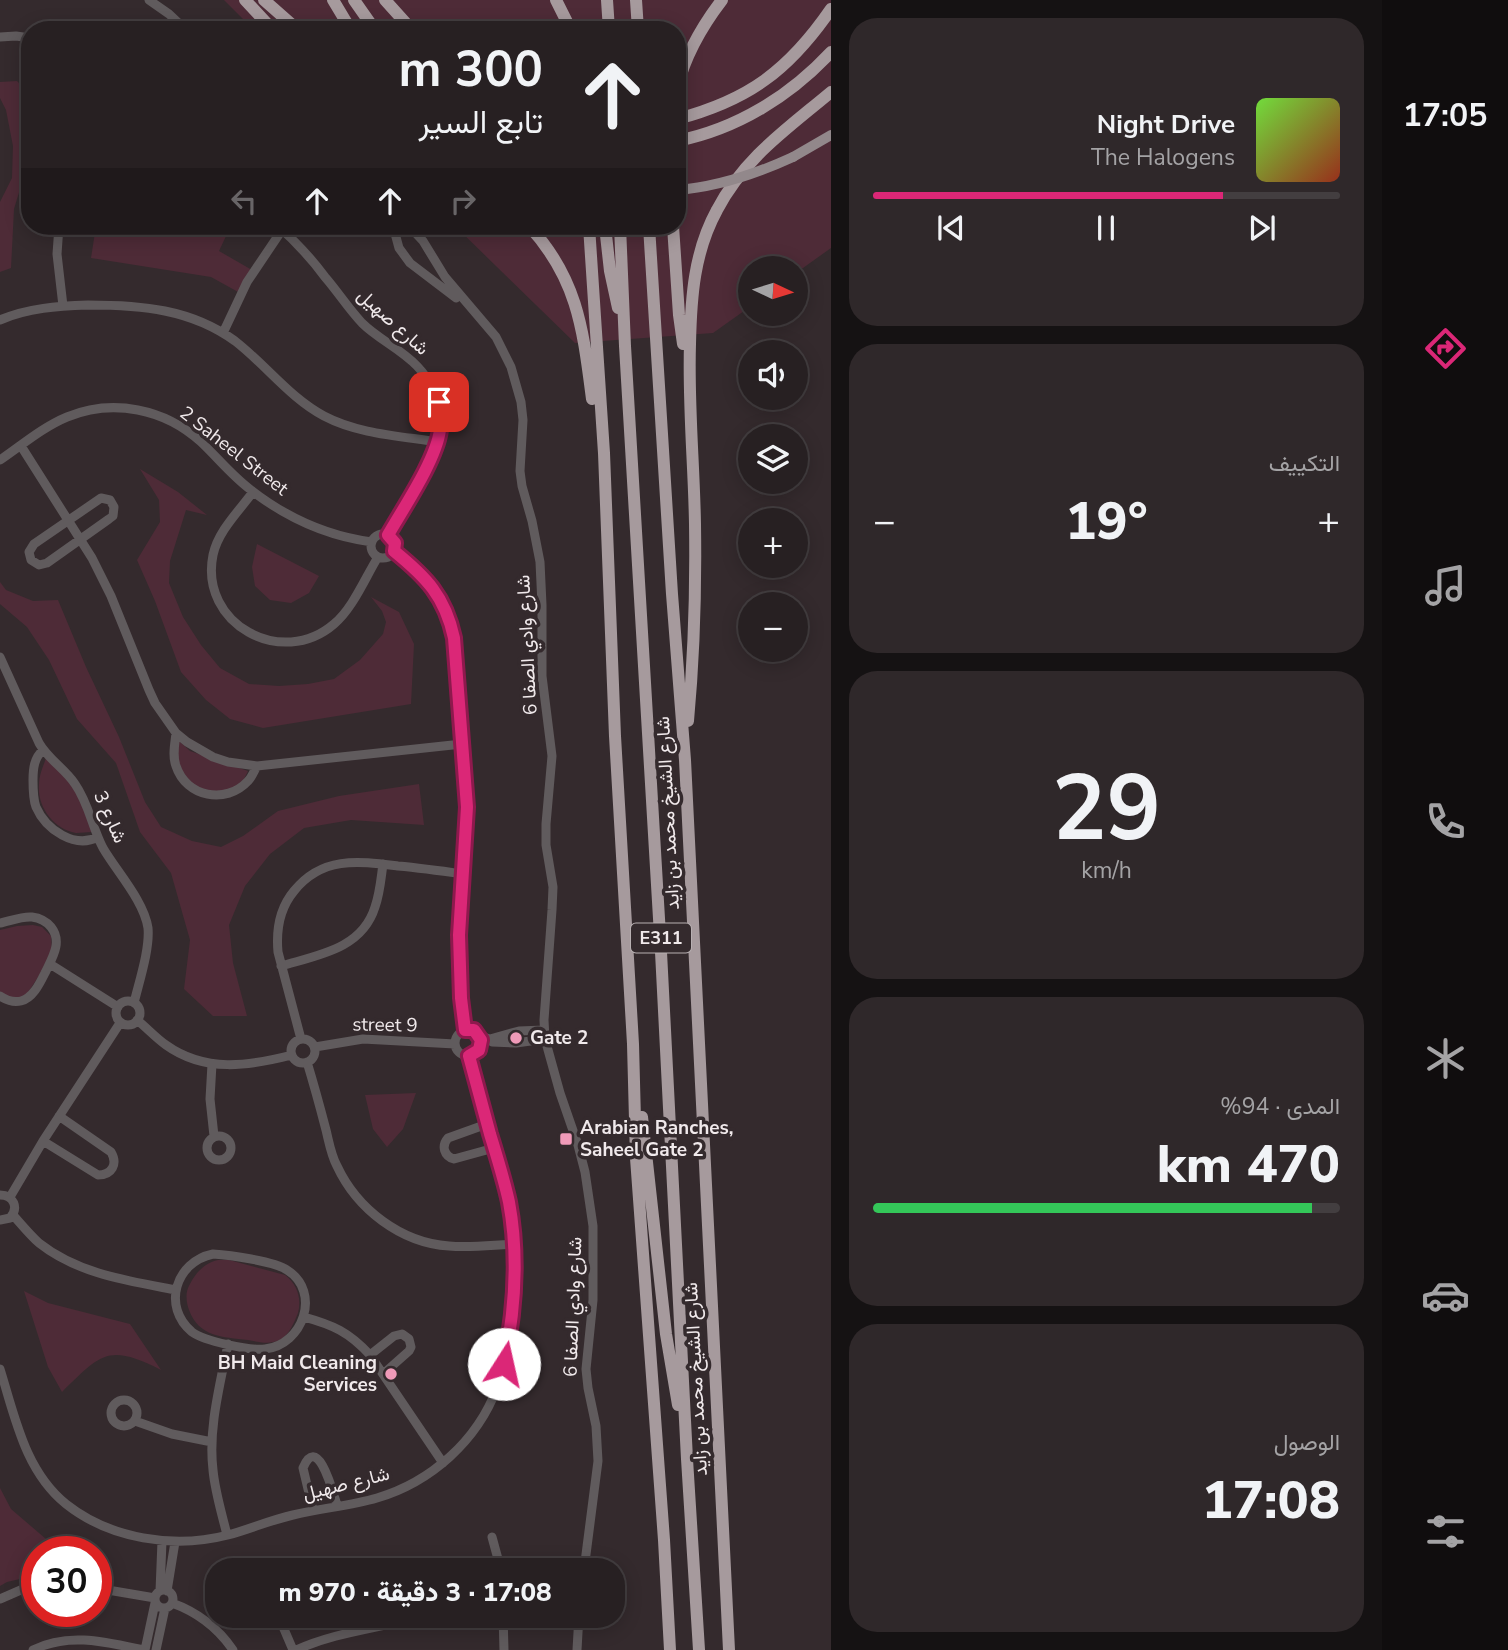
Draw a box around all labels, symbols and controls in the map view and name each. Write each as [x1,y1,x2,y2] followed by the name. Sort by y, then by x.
[399,36,543,103] text: 300 m
[567,49,658,140] icon: ahead
[1403,94,1487,137] text: 17:05
[418,101,543,144] text: تابع السير
[1097,107,1235,142] text: Night Drive
[1091,142,1235,173] text: The Halogens
[225,182,263,220] icon: left
[298,182,336,220] icon: ahead
[371,182,409,220] icon: ahead
[444,182,482,220] icon: right
[932,209,970,247] icon: previous
[1087,209,1125,247] icon: pause
[1243,209,1281,247] icon: next
[738,256,808,326] north arrow
[738,256,808,662] map controls
[351,283,435,361] street label: شارع صهيل
[1421,324,1470,373] icon: directions
[738,340,808,410] button: sound
[409,372,469,432] pin
[420,383,458,421] icon: arrive
[174,400,294,502] street label: 2 Saheel Street
[738,424,808,494] button: layers
[1269,448,1340,479] text: التكييف
[1065,486,1148,557] text: 19°
[873,496,896,547] text: −
[1317,496,1340,547] text: +
[738,508,808,578] button: +
[1421,561,1470,610] icon: music
[510,574,546,716] street label: شارع وادي الصفا 6
[738,592,808,662] button: −
[650,716,686,910] street label: شارع الشيخ محمد بن زايد
[1052,747,1161,871] text: 29
[87,787,133,847] street label: 3 شارع
[1421,797,1470,846] icon: phone
[1081,855,1132,886] text: km/h
[631,923,691,953] road number: E311
[352,1011,418,1039] street label: street 9
[530,1025,588,1051] place label: Gate 2
[508,1030,524,1046] marker: Gate 2
[1421,1034,1470,1083] icon: climate
[1220,1091,1340,1122] text: المدى · 94%
[580,1115,733,1163] place label: Arabian Ranches, Saheel Gate 2
[1157,1129,1340,1200] text: 470 km
[558,1131,574,1147] marker: Arabian Ranches, Saheel Gate 2
[558,1236,590,1378] street label: شارع وادي الصفا 6
[1421,1271,1470,1320] icon: car
[678,1282,714,1476] street label: شارع الشيخ محمد بن زايد
[467,1327,541,1401] position arrow
[218,1350,377,1398] place label: BH Maid Cleaning Services
[383,1366,399,1382] marker: BH Maid Cleaning Services
[1274,1427,1340,1458] text: الوصول
[300,1461,392,1507] street label: شارع صهيل
[1202,1465,1340,1536] text: 17:08
[1421,1507,1470,1556] icon: filters
[21,1536,112,1627] speed limit sign: 30
[278,1575,552,1610] text: 17:08 · 3 دقيقة · 970 m

